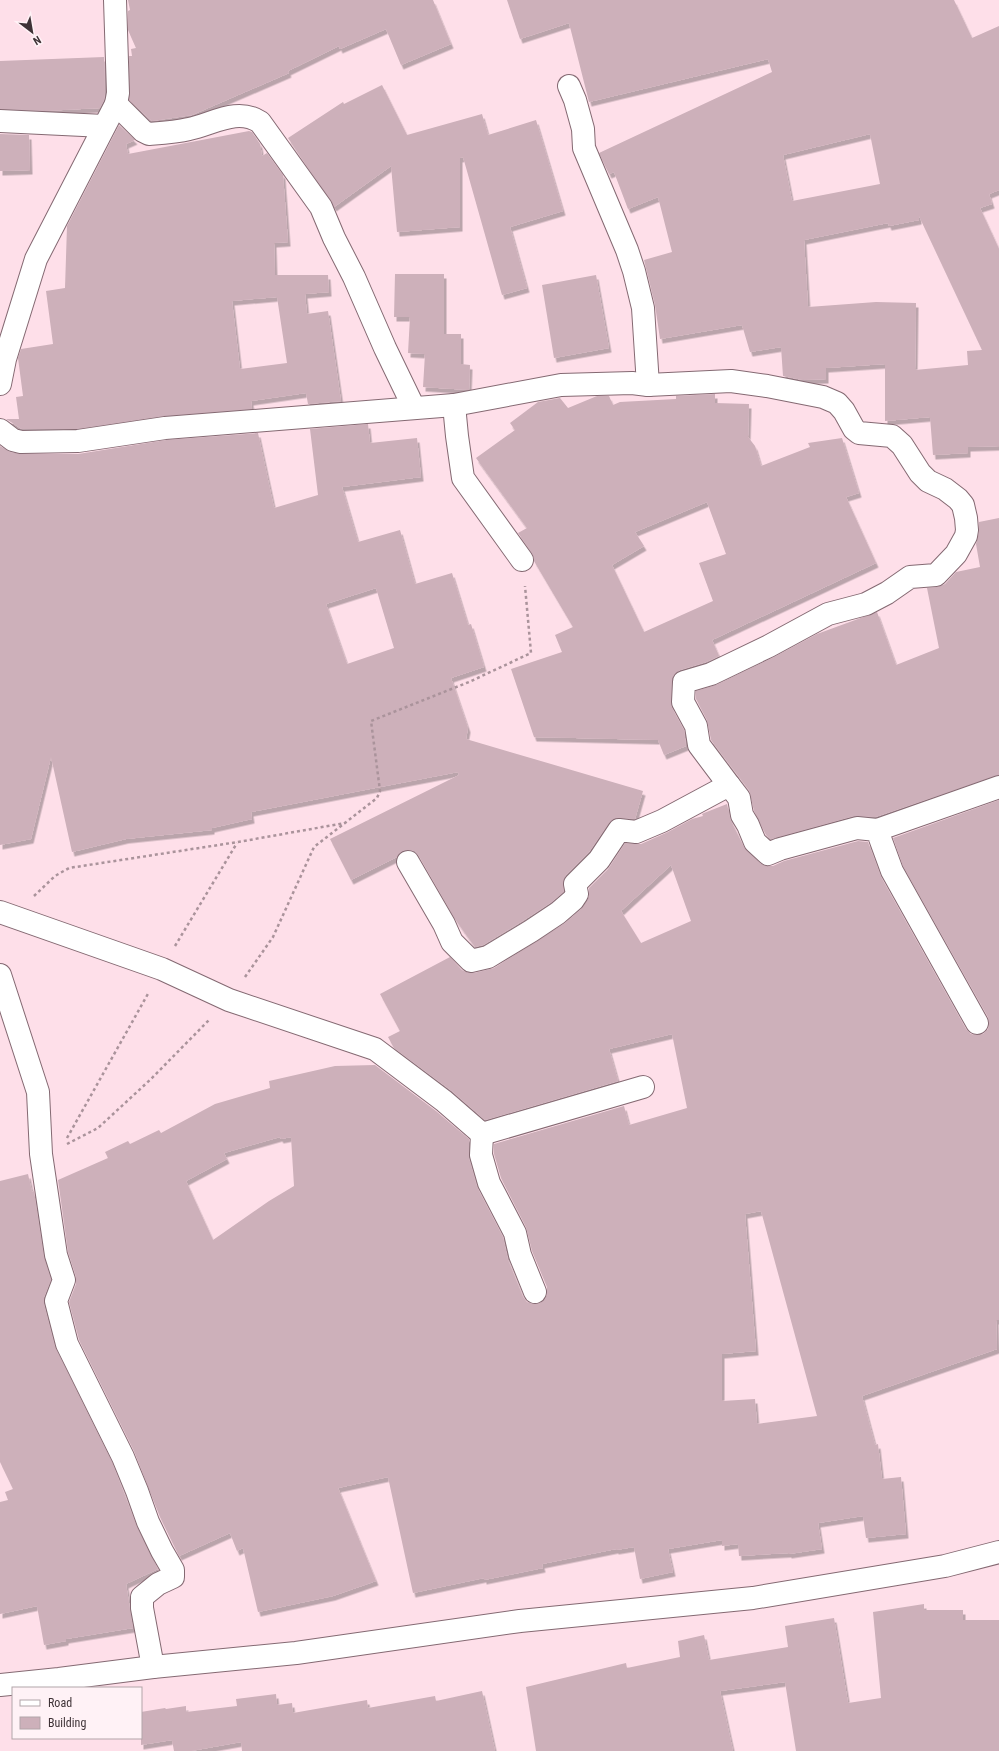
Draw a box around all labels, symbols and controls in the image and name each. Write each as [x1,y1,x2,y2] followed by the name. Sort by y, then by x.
[12,12,52,52] north arrow
[30,33,43,48] text: N
[12,1687,142,1739] legend
[48,1696,72,1710] text: Road
[48,1716,86,1730] text: Building

